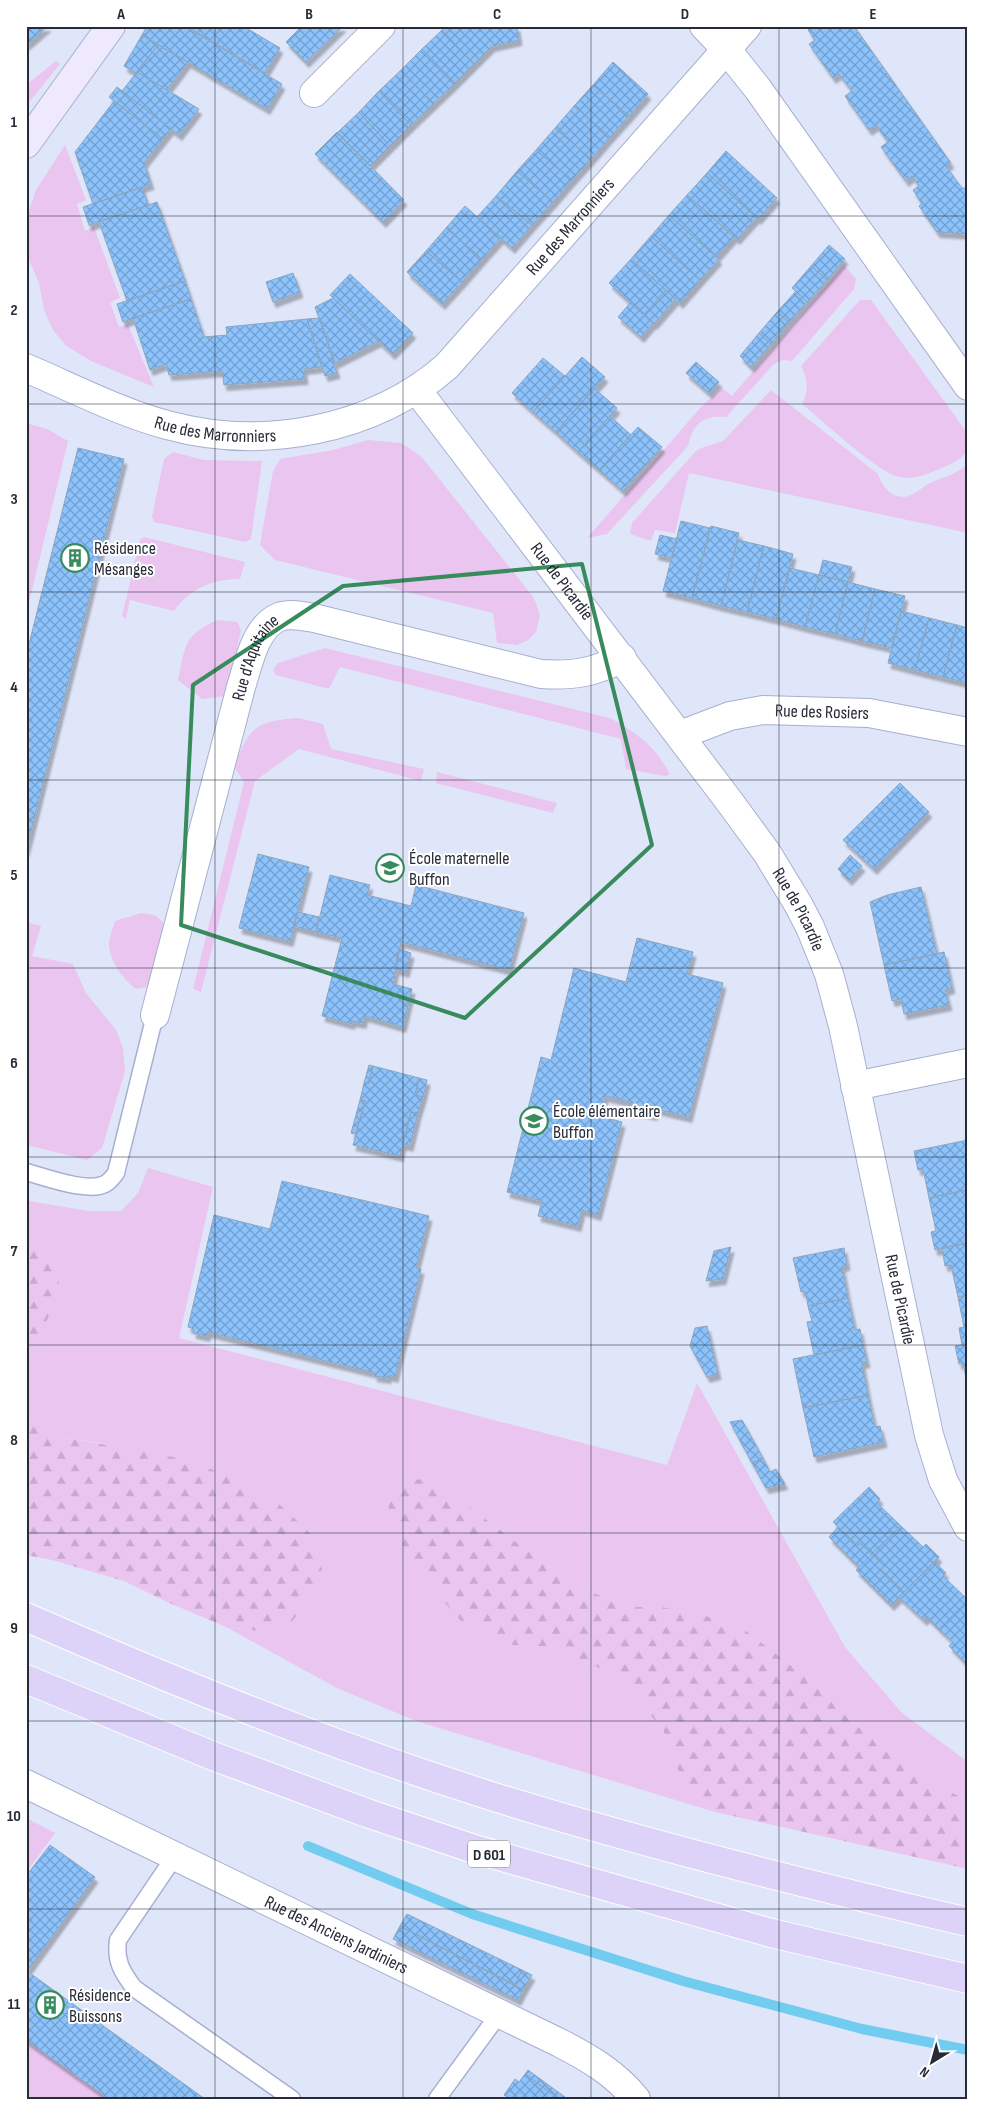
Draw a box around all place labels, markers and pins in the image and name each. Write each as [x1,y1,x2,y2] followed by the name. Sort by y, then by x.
[94,538,156,580] place label: Résidence Mésanges
[60,543,90,573] building icon: Résidence Mésanges
[409,848,509,890] place label: École maternelle Buffon
[375,853,405,883] school or university icon: École maternelle Buffon
[553,1101,661,1143] place label: École élémentaire Buffon
[519,1106,549,1136] school or university icon: École élémentaire Buffon
[69,1985,131,2027] place label: Résidence Buissons
[35,1990,65,2020] building icon: Résidence Buissons

